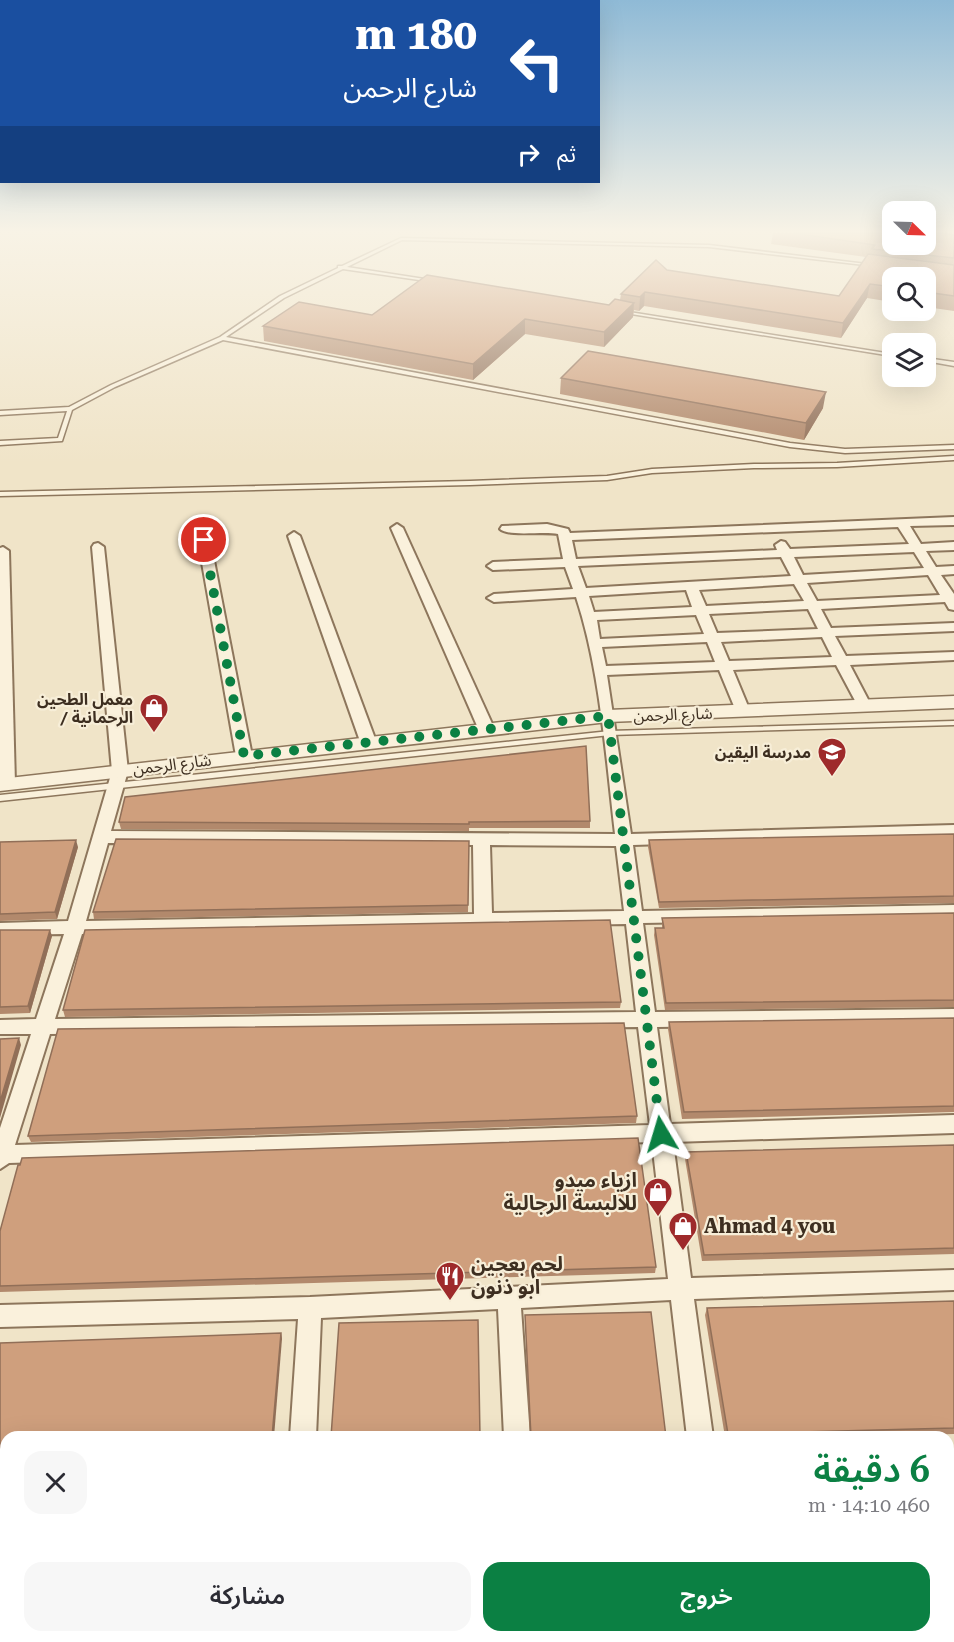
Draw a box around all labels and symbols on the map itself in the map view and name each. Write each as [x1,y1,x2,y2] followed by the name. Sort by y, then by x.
[882,201,936,255] north arrow
[178,514,229,565] pin
[37,690,133,727] place label: معمل الطحين / الرحمانية
[138,692,170,734] shop icon: معمل الطحين / الرحمانية
[633,704,713,728] street label: شارع الرحمن
[816,736,848,778] school or university icon: مدرسة اليقين
[715,743,811,762] place label: مدرسة اليقين
[132,750,213,782] street label: شارع الرحمن
[629,1102,693,1166] position arrow
[503,1168,637,1215] place label: ازياء ميدو للالبسة الرجالية
[642,1176,674,1218] shop icon: ازياء ميدو للالبسة الرجالية
[667,1210,699,1252] shop icon: Ahmad 4 you
[704,1214,835,1238] place label: Ahmad 4 you
[471,1252,563,1299] place label: لحم بعجين ابو ذنون
[434,1260,466,1302] restaurant icon: لحم بعجين ابو ذنون

